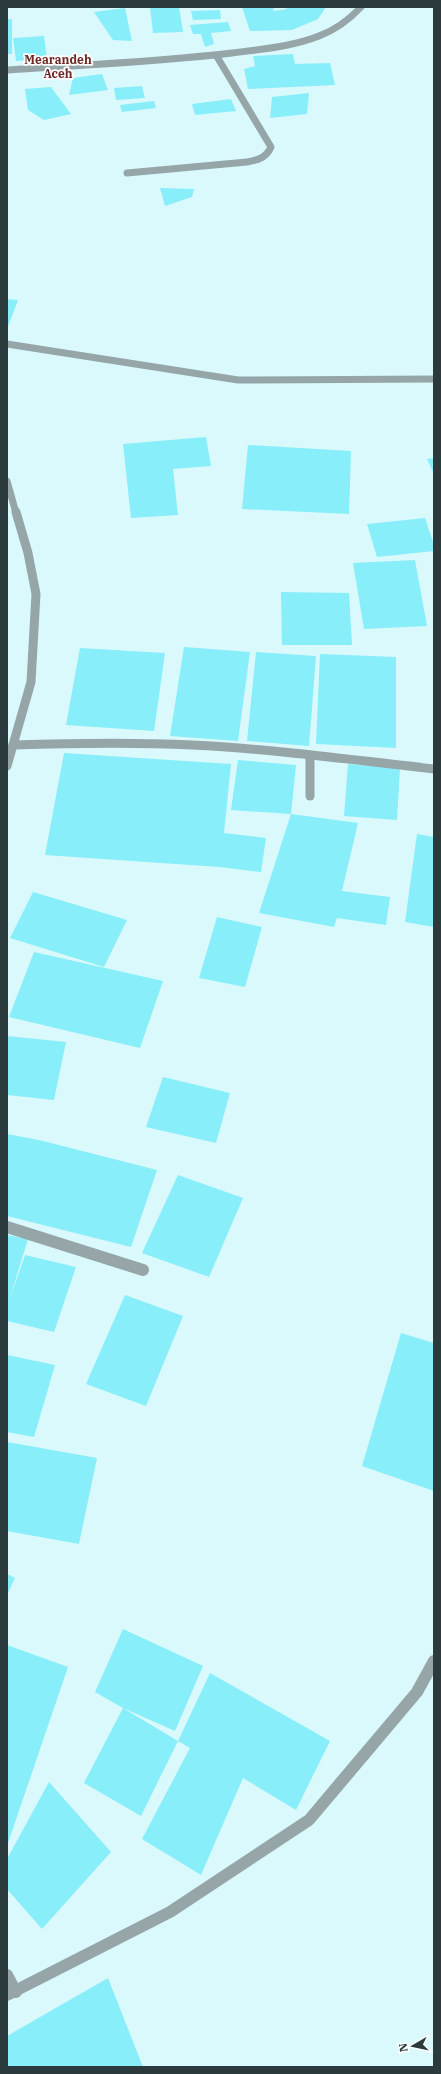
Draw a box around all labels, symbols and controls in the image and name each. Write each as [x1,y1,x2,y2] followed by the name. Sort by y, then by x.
[24,52,92,81] district label: Mearandeh Aceh
[393,2026,433,2066] north arrow
[395,2042,411,2053] text: N

